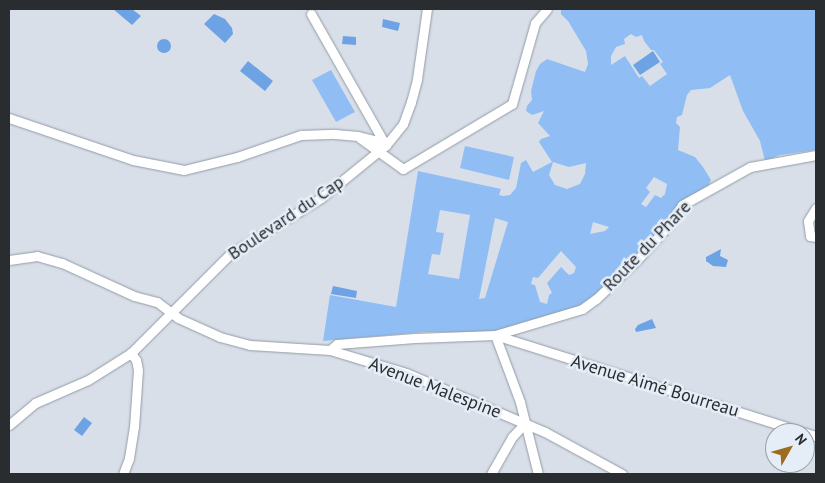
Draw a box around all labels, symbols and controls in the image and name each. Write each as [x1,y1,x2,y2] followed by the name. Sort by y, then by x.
[224,171,348,265] street label: Boulevard du Cap
[598,196,696,296] street label: Route du Phare
[568,350,742,422] street label: Avenue Aimé Bourreau
[366,353,504,423] street label: Avenue Malespine
[765,423,815,473] north arrow
[791,430,811,449] text: N

